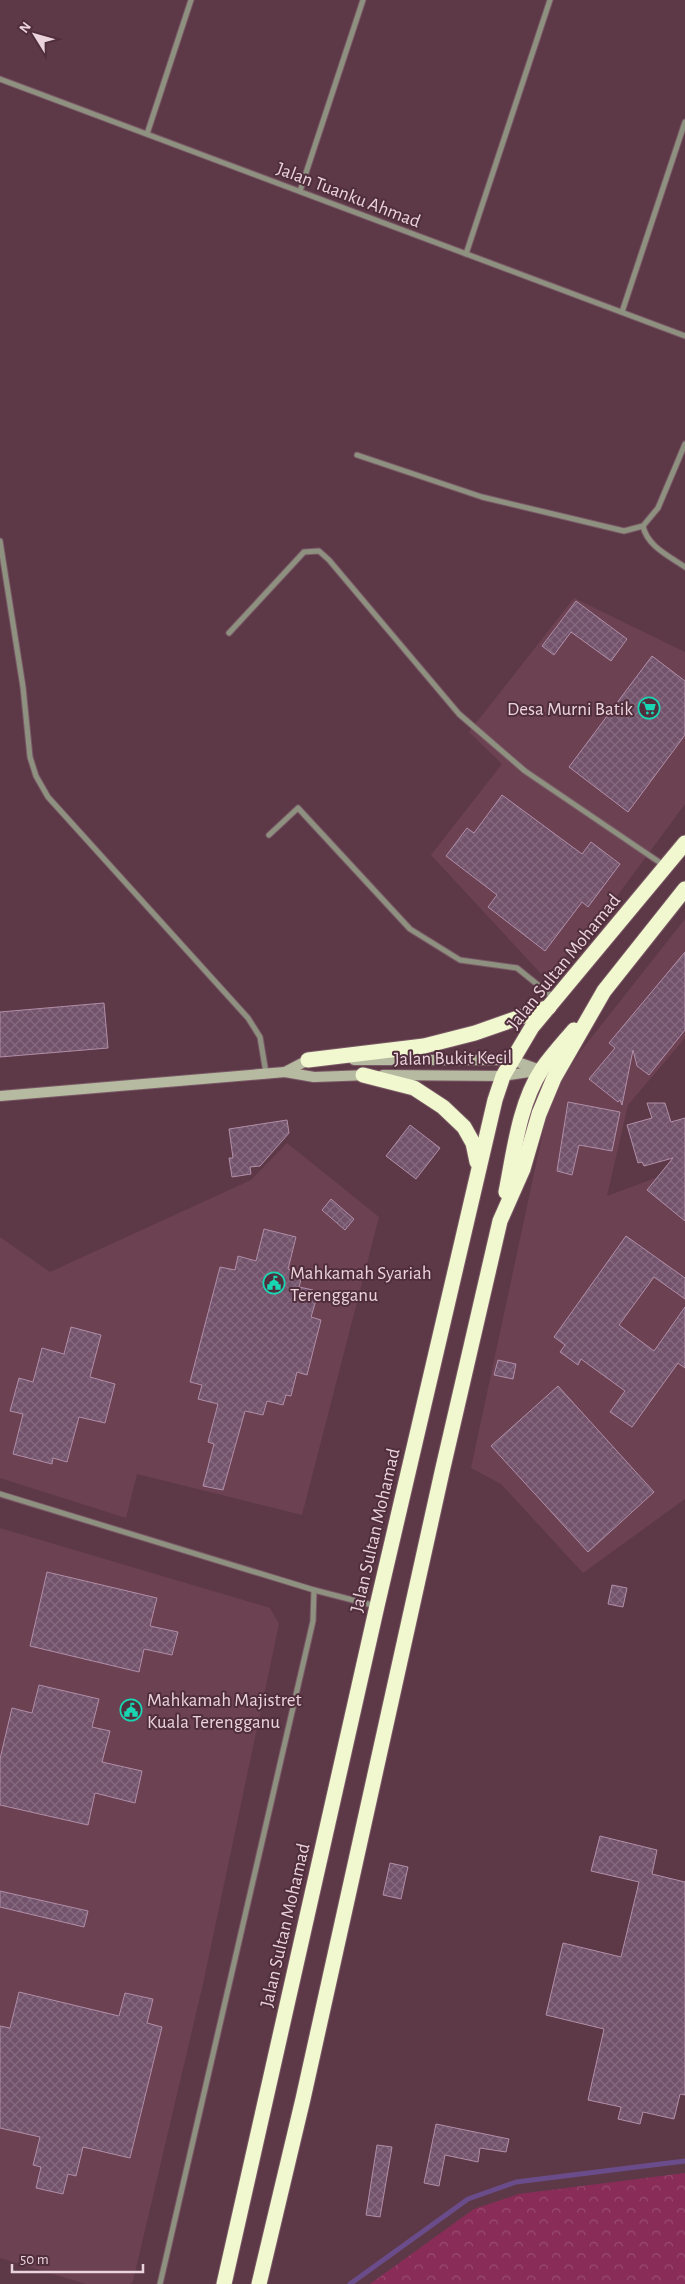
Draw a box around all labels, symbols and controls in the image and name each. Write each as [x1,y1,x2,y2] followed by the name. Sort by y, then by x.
[10,10,60,60] north arrow
[17,20,34,36] text: N
[274,159,423,232] street label: Jalan Tuanku Ahmad
[637,696,661,720] supermarket icon: Desa Murni Batik
[507,700,633,719] place label: Desa Murni Batik
[504,891,624,1033] street label: Jalan Sultan Mohamad
[394,1048,512,1069] street label: Jalan Bukit Kecil
[290,1264,432,1305] place label: Mahkamah Syariah Terengganu
[262,1271,286,1295] public building icon: Mahkamah Syariah Terengganu
[347,1446,404,1614] street label: Jalan Sultan Mohamad
[147,1691,302,1732] place label: Mahkamah Majistret Kuala Terengganu
[119,1698,143,1722] public building icon: Mahkamah Majistret Kuala Terengganu
[257,1841,314,2009] street label: Jalan Sultan Mohamad
[12,2242,144,2274] scale bar
[20,2252,49,2267] text: 50 m

